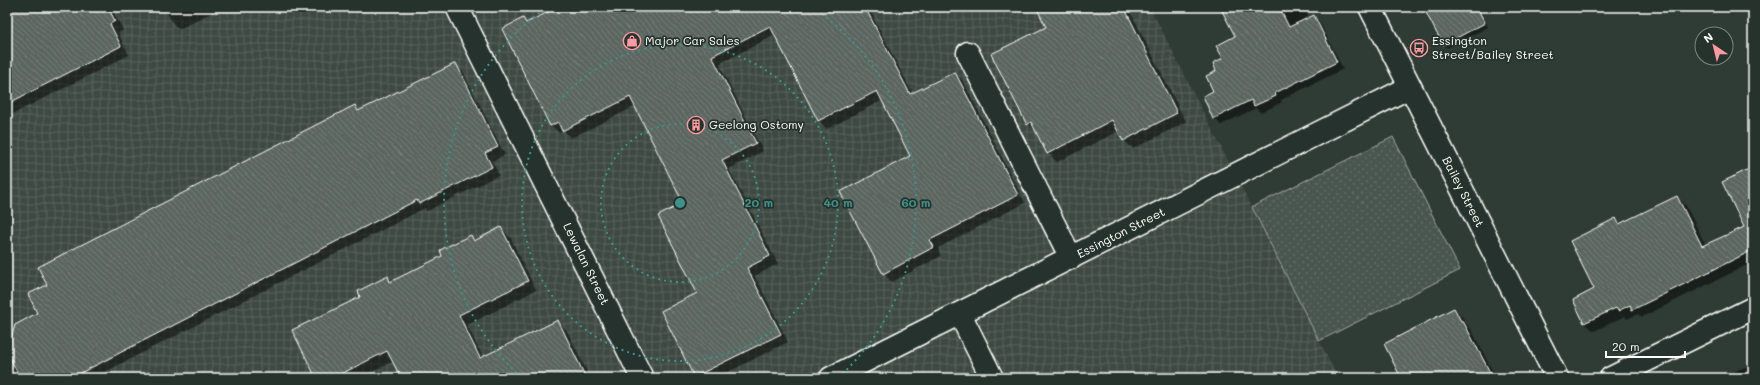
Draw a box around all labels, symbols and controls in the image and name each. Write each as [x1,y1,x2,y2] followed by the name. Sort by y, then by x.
[1694,26,1734,66] north arrow
[1700,29,1716,46] text: N
[622,31,642,51] shop icon: Major Car Sales
[645,32,740,48] place label: Major Car Sales
[1432,32,1554,62] place label: Essington Street/Bailey Street
[1409,38,1429,58] bus stop icon: Essington Street/Bailey Street
[686,115,706,135] building icon: Geelong Ostomy
[709,116,804,132] place label: Geelong Ostomy
[1439,153,1489,230] street label: Bailey Street
[745,194,773,210] text: 20 m
[823,194,853,210] text: 40 m
[902,194,930,210] text: 60 m
[673,196,687,210] centre of rings
[1074,203,1167,261] street label: Essington Street
[560,220,614,307] street label: Lewalan Street
[1606,333,1685,359] scale bar
[1612,338,1640,354] text: 20 m

